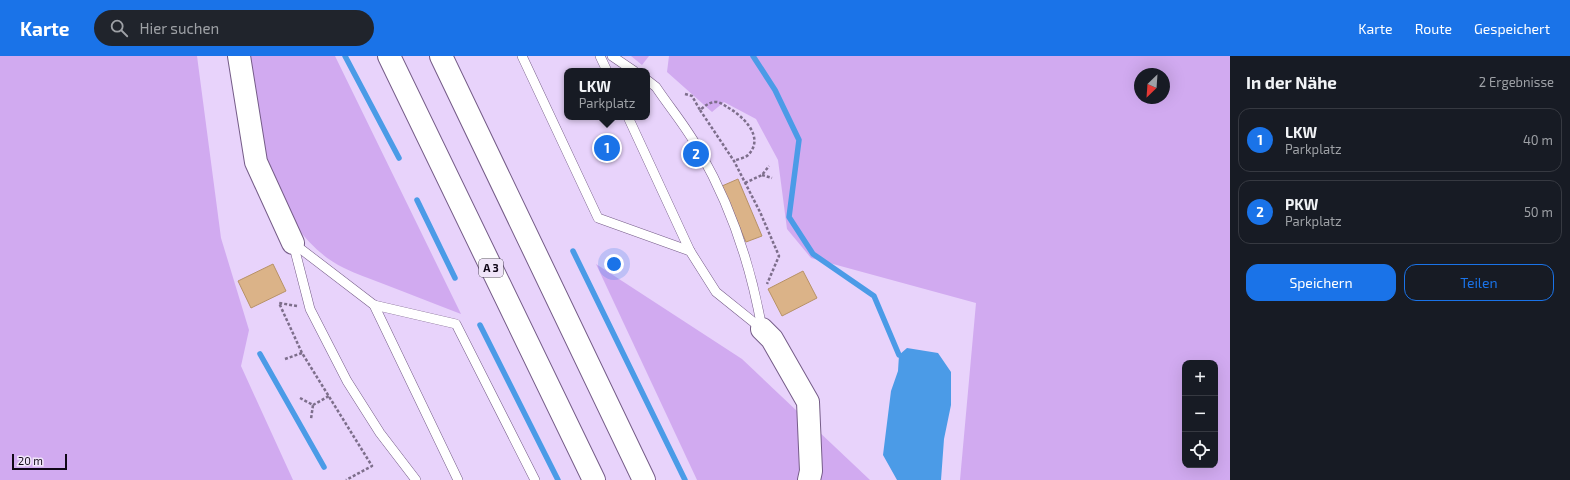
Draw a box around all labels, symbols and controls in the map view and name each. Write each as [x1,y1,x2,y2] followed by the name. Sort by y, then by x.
[94,10,374,46] search box
[20,17,70,40] text: Karte
[108,17,130,39] icon: search
[140,19,219,37] text: Hier suchen
[1358,20,1393,37] text: Karte
[1415,20,1452,37] text: Route
[1474,20,1550,37] text: Gespeichert
[564,68,650,120] popup
[1134,68,1170,104] north arrow
[1246,72,1337,92] text: In der Nähe
[1479,74,1554,90] text: 2 Ergebnisse
[579,77,611,95] text: LKW
[579,95,635,111] text: Parkplatz
[1285,123,1317,141] text: LKW
[1257,132,1263,148] text: 1
[1523,132,1553,148] text: 40 m
[594,133,620,163] pin: 1
[683,139,709,169] pin: 2
[1285,141,1342,157] text: Parkplatz
[1285,195,1318,213] text: PKW
[1256,204,1264,220] text: 2
[1524,204,1553,220] text: 50 m
[1285,213,1342,229] text: Parkplatz
[604,254,624,274] your location
[479,259,503,277] road number: A 3
[1246,264,1396,301] button: Speichern
[1404,264,1554,301] button: Teilen
[1182,360,1218,468] map controls
[1182,360,1218,396] button: +
[1182,396,1218,432] button: −
[1182,432,1218,468] button: locate
[12,452,67,471] scale bar
[18,454,43,467] text: 20 m

